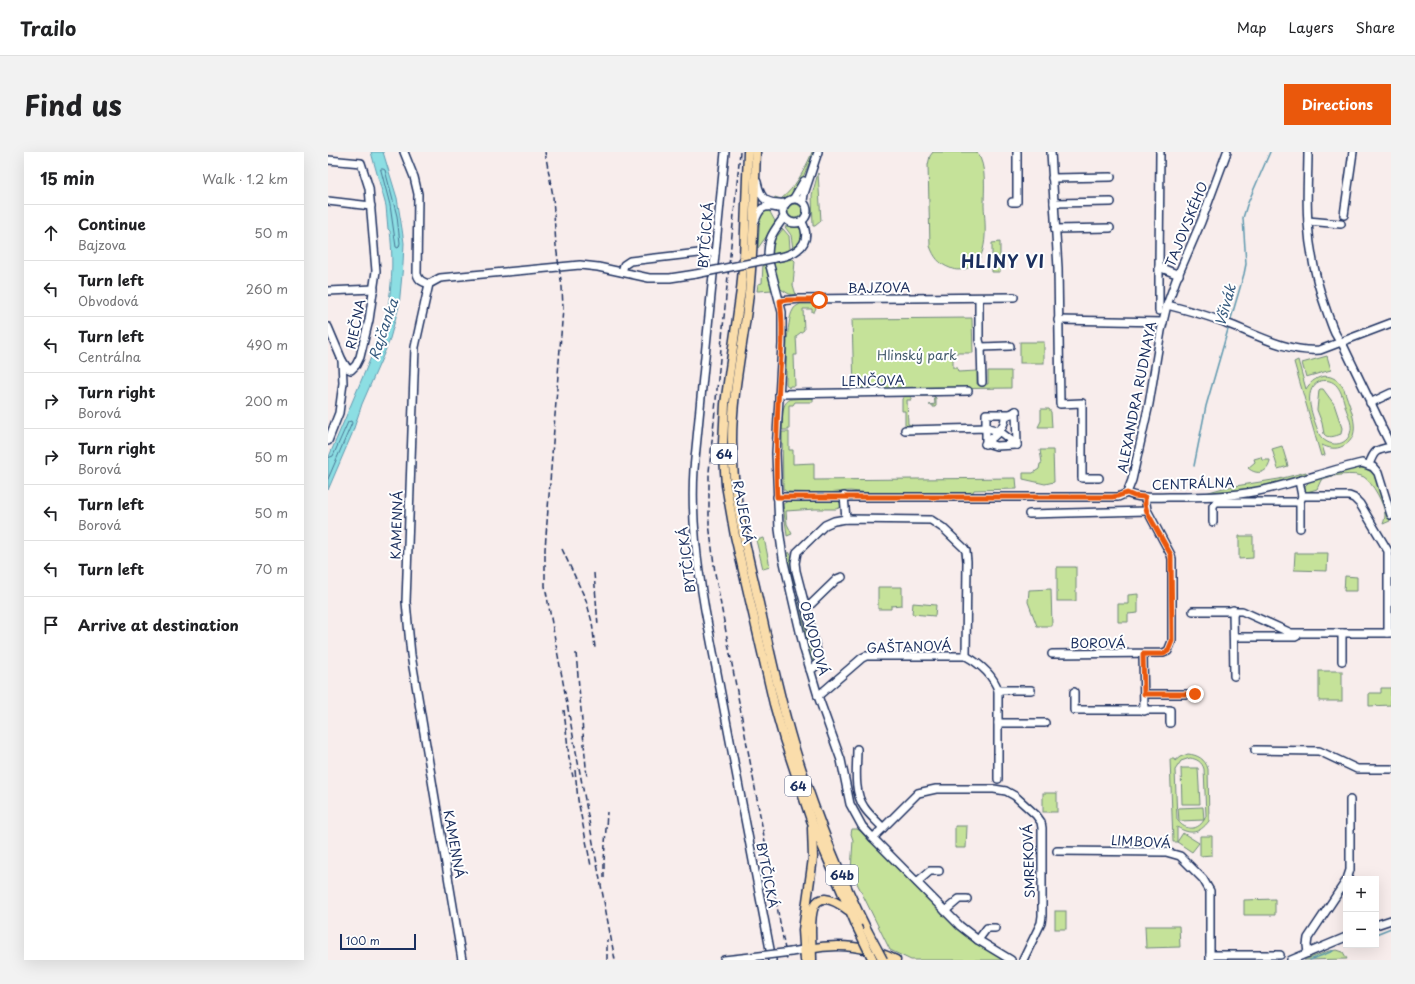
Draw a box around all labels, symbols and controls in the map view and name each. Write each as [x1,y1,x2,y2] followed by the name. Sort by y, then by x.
[20,14,76,42] text: Trailo
[1237,17,1267,38] text: Map
[1289,17,1334,38] text: Layers
[1356,17,1395,38] text: Share
[24,83,122,126] text: Find us
[1284,84,1391,125] button: Directions
[40,165,95,191] text: 15 min
[202,169,288,188] text: Walk · 1.2 km
[1160,178,1212,270] street label: TAJOVSKÉHO
[693,201,717,269] street label: BYTČICKÁ
[78,212,146,235] text: Continue
[40,222,62,244] icon: ahead
[254,223,288,242] text: 50 m
[78,235,126,254] text: Bajzova
[961,248,1045,274] district label: HLINY VI
[78,268,144,291] text: Turn left
[848,277,910,297] street label: BAJZOVA
[40,278,62,300] icon: left
[246,279,288,298] text: 260 m
[1209,280,1241,328] water label: Všivák
[78,291,138,310] text: Obvodová
[810,291,828,309] route start
[363,294,404,362] water label: Rajčanka
[340,297,370,351] street label: RIEČNA
[1112,319,1160,474] street label: ALEXANDRA RUDNAYA
[78,324,144,347] text: Turn left
[40,334,62,356] icon: left
[246,335,288,354] text: 490 m
[877,345,957,364] park label: Hlinský park
[78,347,141,366] text: Centrálna
[841,370,905,390] street label: LENČOVA
[78,380,155,403] text: Turn right
[40,390,62,412] icon: right
[245,391,288,410] text: 200 m
[78,403,121,422] text: Borová
[78,436,155,459] text: Turn right
[711,444,737,464] road number: 64
[40,446,62,468] icon: right
[254,447,288,466] text: 50 m
[78,459,121,478] text: Borová
[1151,472,1235,494] street label: CENTRÁLNA
[729,479,759,545] street label: RAJECKÁ
[385,490,407,560] street label: KAMENNÁ
[78,492,144,515] text: Turn left
[40,502,62,524] icon: left
[254,503,288,522] text: 50 m
[78,515,121,534] text: Borová
[673,526,699,594] street label: BYTČICKÁ
[78,557,144,580] text: Turn left
[40,558,62,580] icon: left
[255,559,288,578] text: 70 m
[796,599,834,678] street label: OBVODOVÁ
[78,613,239,636] text: Arrive at destination
[40,614,62,636] icon: arrive
[1070,633,1126,652] street label: BOROVÁ
[866,635,952,657] street label: GAŠTANOVÁ
[1186,685,1204,703] route end
[785,776,811,796] road number: 64
[440,808,470,880] street label: KAMENNÁ
[1017,824,1039,898] street label: SMREKOVÁ
[1110,830,1172,852] street label: LIMBOVÁ
[752,841,784,909] street label: BYTČICKÁ
[826,865,858,885] road number: 64b
[1343,876,1379,948] map controls
[1343,876,1379,912] button: +
[1343,912,1379,948] button: −
[340,932,416,951] scale bar
[346,932,380,949] text: 100 m

